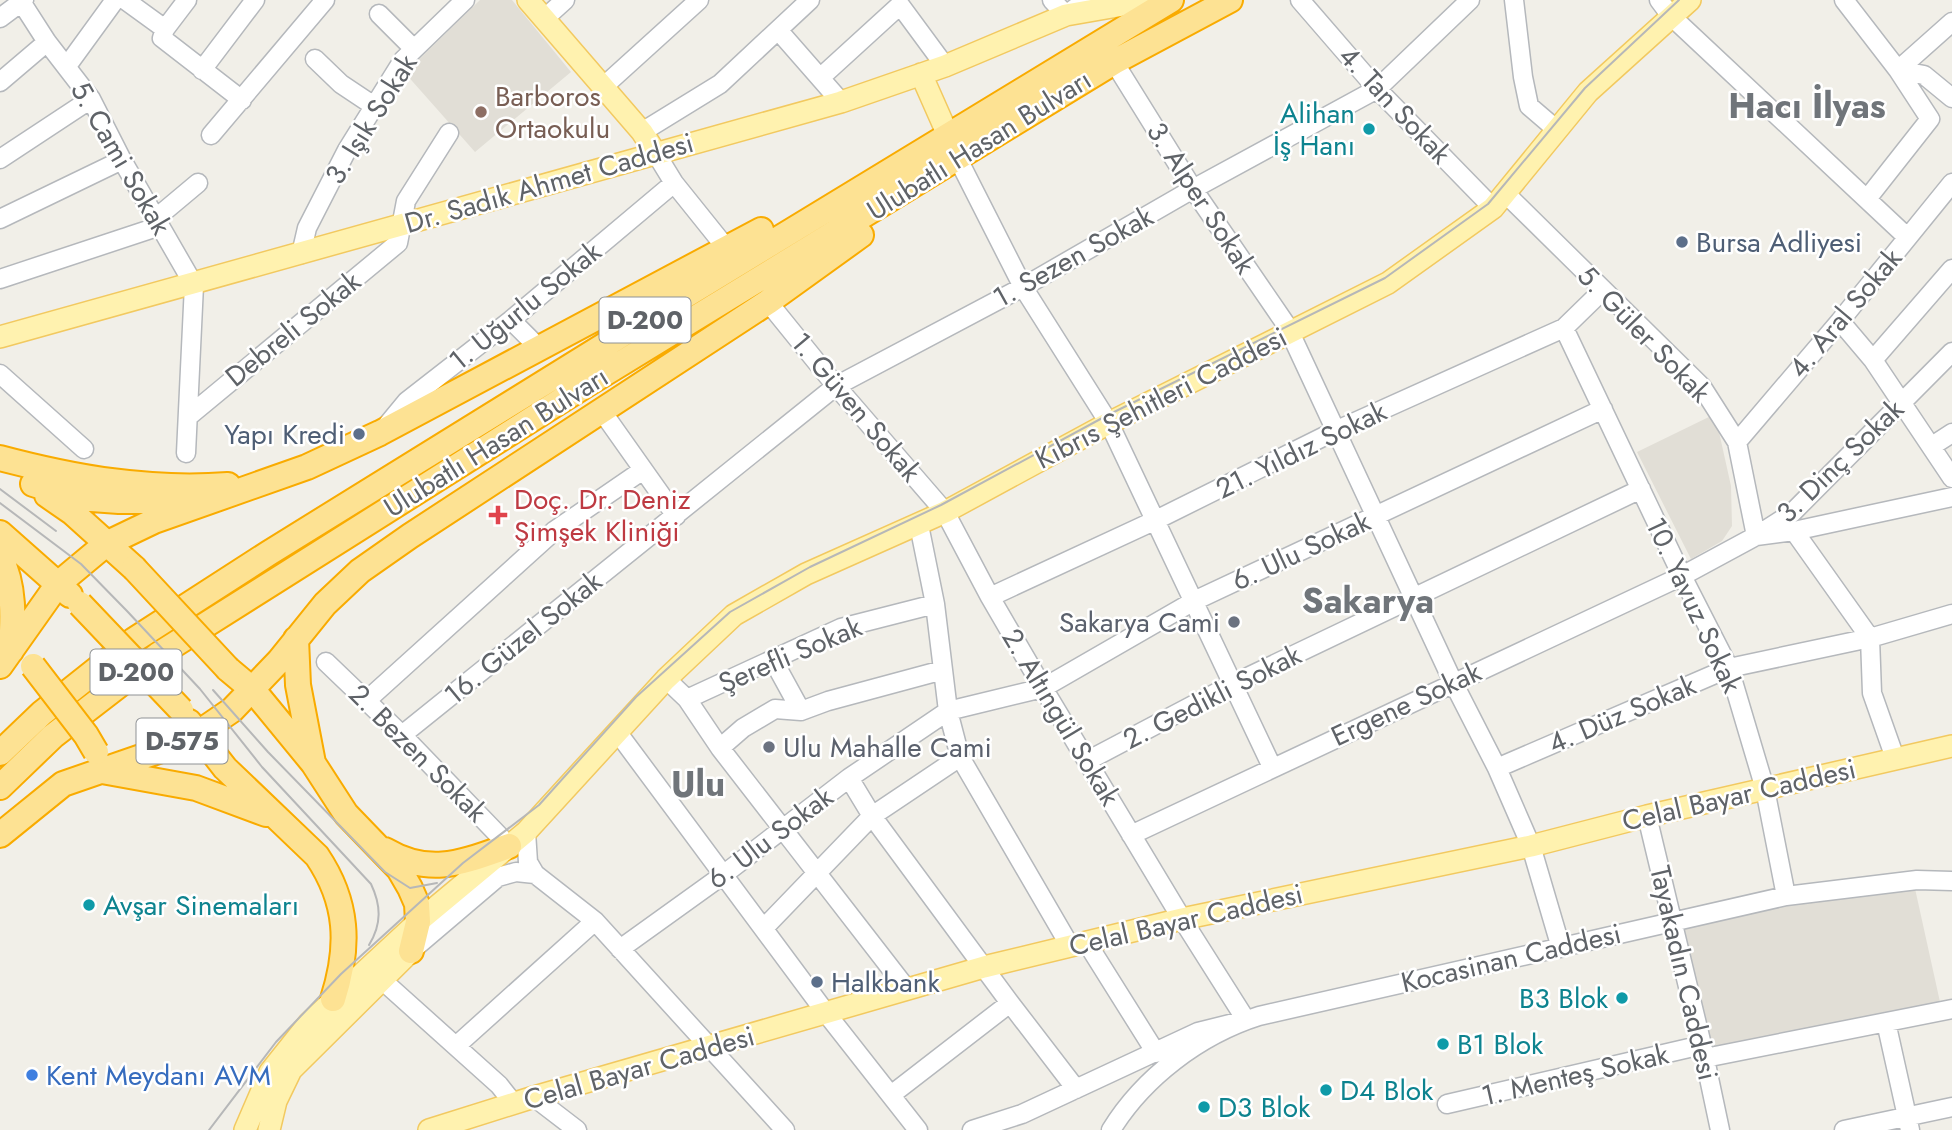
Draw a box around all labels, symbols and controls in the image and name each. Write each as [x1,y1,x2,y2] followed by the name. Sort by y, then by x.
[1329,37,1461,174] street label: 4. Tan Sokak
[315,45,428,192] street label: 3. Işık Sokak
[859,59,1099,231] street label: Ulubatlı Hasan Bulvarı
[60,73,182,243] street label: 5. Cami Sokak
[495,76,610,149] place label: Barboros Ortaokulu
[1728,81,1886,131] district label: Hacı İlyas
[1273,93,1355,166] place label: Alihan İş Hanı
[473,104,489,120] marker: Barboros Ortaokulu
[1137,114,1266,283] street label: 3. Alper Sokak
[1361,121,1377,137] marker: Alihan İş Hanı
[400,122,698,244] street label: Dr. Sadık Ahmet Caddesi
[985,196,1161,318] street label: 1. Sezen Sokak
[1696,222,1862,263] place label: Bursa Adliyesi
[440,231,610,380] street label: 1. Uğurlu Sokak
[1674,234,1690,250] marker: Bursa Adliyesi
[1778,239,1912,387] street label: 4. Aral Sokak
[1568,256,1721,412] street label: 5. Güler Sokak
[216,261,370,397] street label: Debreli Sokak
[600,298,690,342] road number: D-200
[1028,317,1294,479] street label: Kıbrıs Şehitleri Caddesi
[781,323,931,491] street label: 1. Güven Sokak
[376,356,616,528] street label: Ulubatlı Hasan Bulvarı
[1767,389,1913,532] street label: 3. Dinç Sokak
[1209,391,1394,509] street label: 21. Yıldız Sokak
[224,414,345,455] place label: Yapı Kredi
[351,426,367,442] marker: Yapı Kredi
[514,479,691,552] place label: Doç. Dr. Deniz Şimşek Kliniği
[1225,501,1378,601] street label: 6. Ulu Sokak
[488,505,508,525] marker: Doç. Dr. Deniz Şimşek Kliniği
[1635,510,1753,700] street label: 10. Yavuz Sokak
[435,561,611,714] street label: 16. Güzel Sokak
[1302,576,1434,626] district label: Sakarya
[1059,602,1220,643] place label: Sakarya Cami
[712,606,869,704] street label: Şerefli Sokak
[1226,614,1242,630] marker: Sakarya Cami
[992,620,1131,814] street label: 2. Altıngül Sokak
[1116,634,1309,760] street label: 2. Gedikli Sokak
[90,650,182,694] road number: D-200
[1324,651,1488,757] street label: Ergene Sokak
[1542,664,1703,764] street label: 4. Düz Sokak
[339,674,497,832] street label: 2. Bezen Sokak
[136,719,228,764] road number: D-575
[783,727,992,768] place label: Ulu Mahalle Cami
[761,739,777,755] marker: Ulu Mahalle Cami
[1618,748,1860,842] street label: Celal Bayar Caddesi
[671,759,725,809] district label: Ulu
[698,776,842,899] street label: 6. Ulu Sokak
[1639,862,1729,1084] street label: Tayakadın Caddesi
[1065,873,1307,967] street label: Celal Bayar Caddesi
[103,885,299,926] place label: Avşar Sinemaları
[81,897,97,913] marker: Avşar Sinemaları
[1397,913,1625,1003] street label: Kocasinan Caddesi
[831,962,940,1003] place label: Halkbank
[809,974,825,990] marker: Halkbank
[1519,978,1609,1019] place label: B3 Blok
[1614,990,1630,1006] marker: B3 Blok
[519,1015,759,1121] street label: Celal Bayar Caddesi
[1457,1024,1544,1065] place label: B1 Blok
[1477,1033,1673,1116] street label: 1. Menteş Sokak
[1435,1036,1451,1052] marker: B1 Blok
[46,1055,271,1096] place label: Kent Meydanı AVM
[24,1067,40,1083] marker: Kent Meydanı AVM
[1340,1070,1434,1111] place label: D4 Blok
[1318,1082,1334,1098] marker: D4 Blok
[1218,1087,1311,1128] place label: D3 Blok
[1196,1099,1212,1115] marker: D3 Blok

